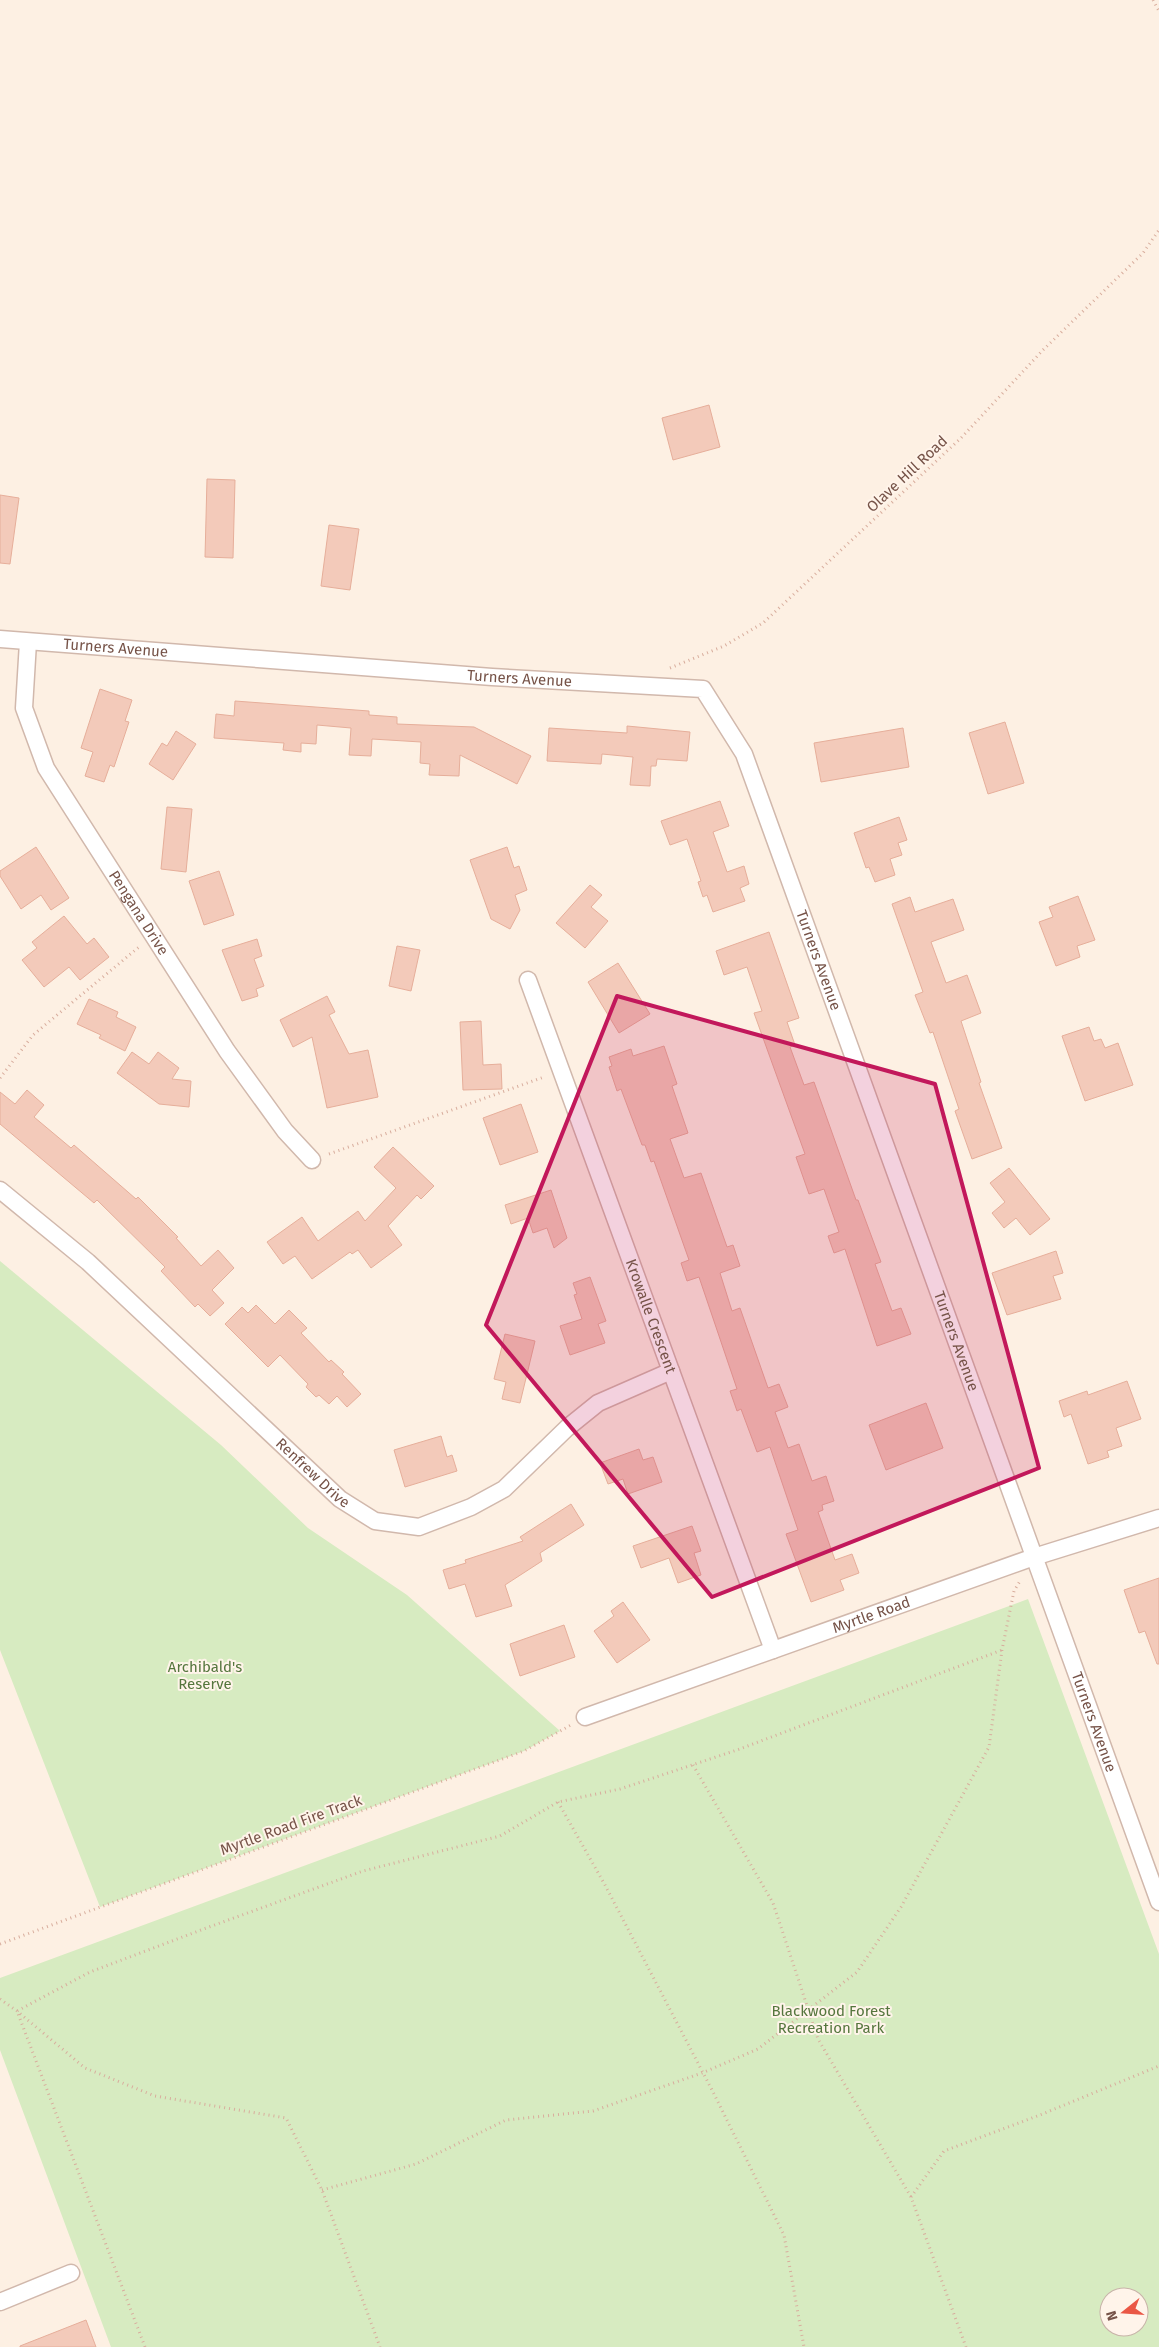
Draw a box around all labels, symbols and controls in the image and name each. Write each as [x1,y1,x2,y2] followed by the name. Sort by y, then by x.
[863,432,951,516] street label: Olave Hill Road
[63,635,169,661] street label: Turners Avenue
[466,666,572,691] street label: Turners Avenue
[105,867,172,959] street label: Pengana Drive
[792,908,845,1013] street label: Turners Avenue
[622,1257,680,1376] street label: Krowalle Crescent
[930,1289,983,1394] street label: Turners Avenue
[272,1434,353,1512] street label: Renfrew Drive
[830,1593,913,1637] street label: Myrtle Road
[168,1658,242,1693] park label: Archibald's Reserve
[1068,1670,1120,1775] street label: Turners Avenue
[218,1791,365,1859] street label: Myrtle Road Fire Track
[771,2002,891,2037] park label: Blackwood Forest Recreation Park
[1099,2287,1149,2337] north arrow
[1103,2309,1122,2323] text: N

